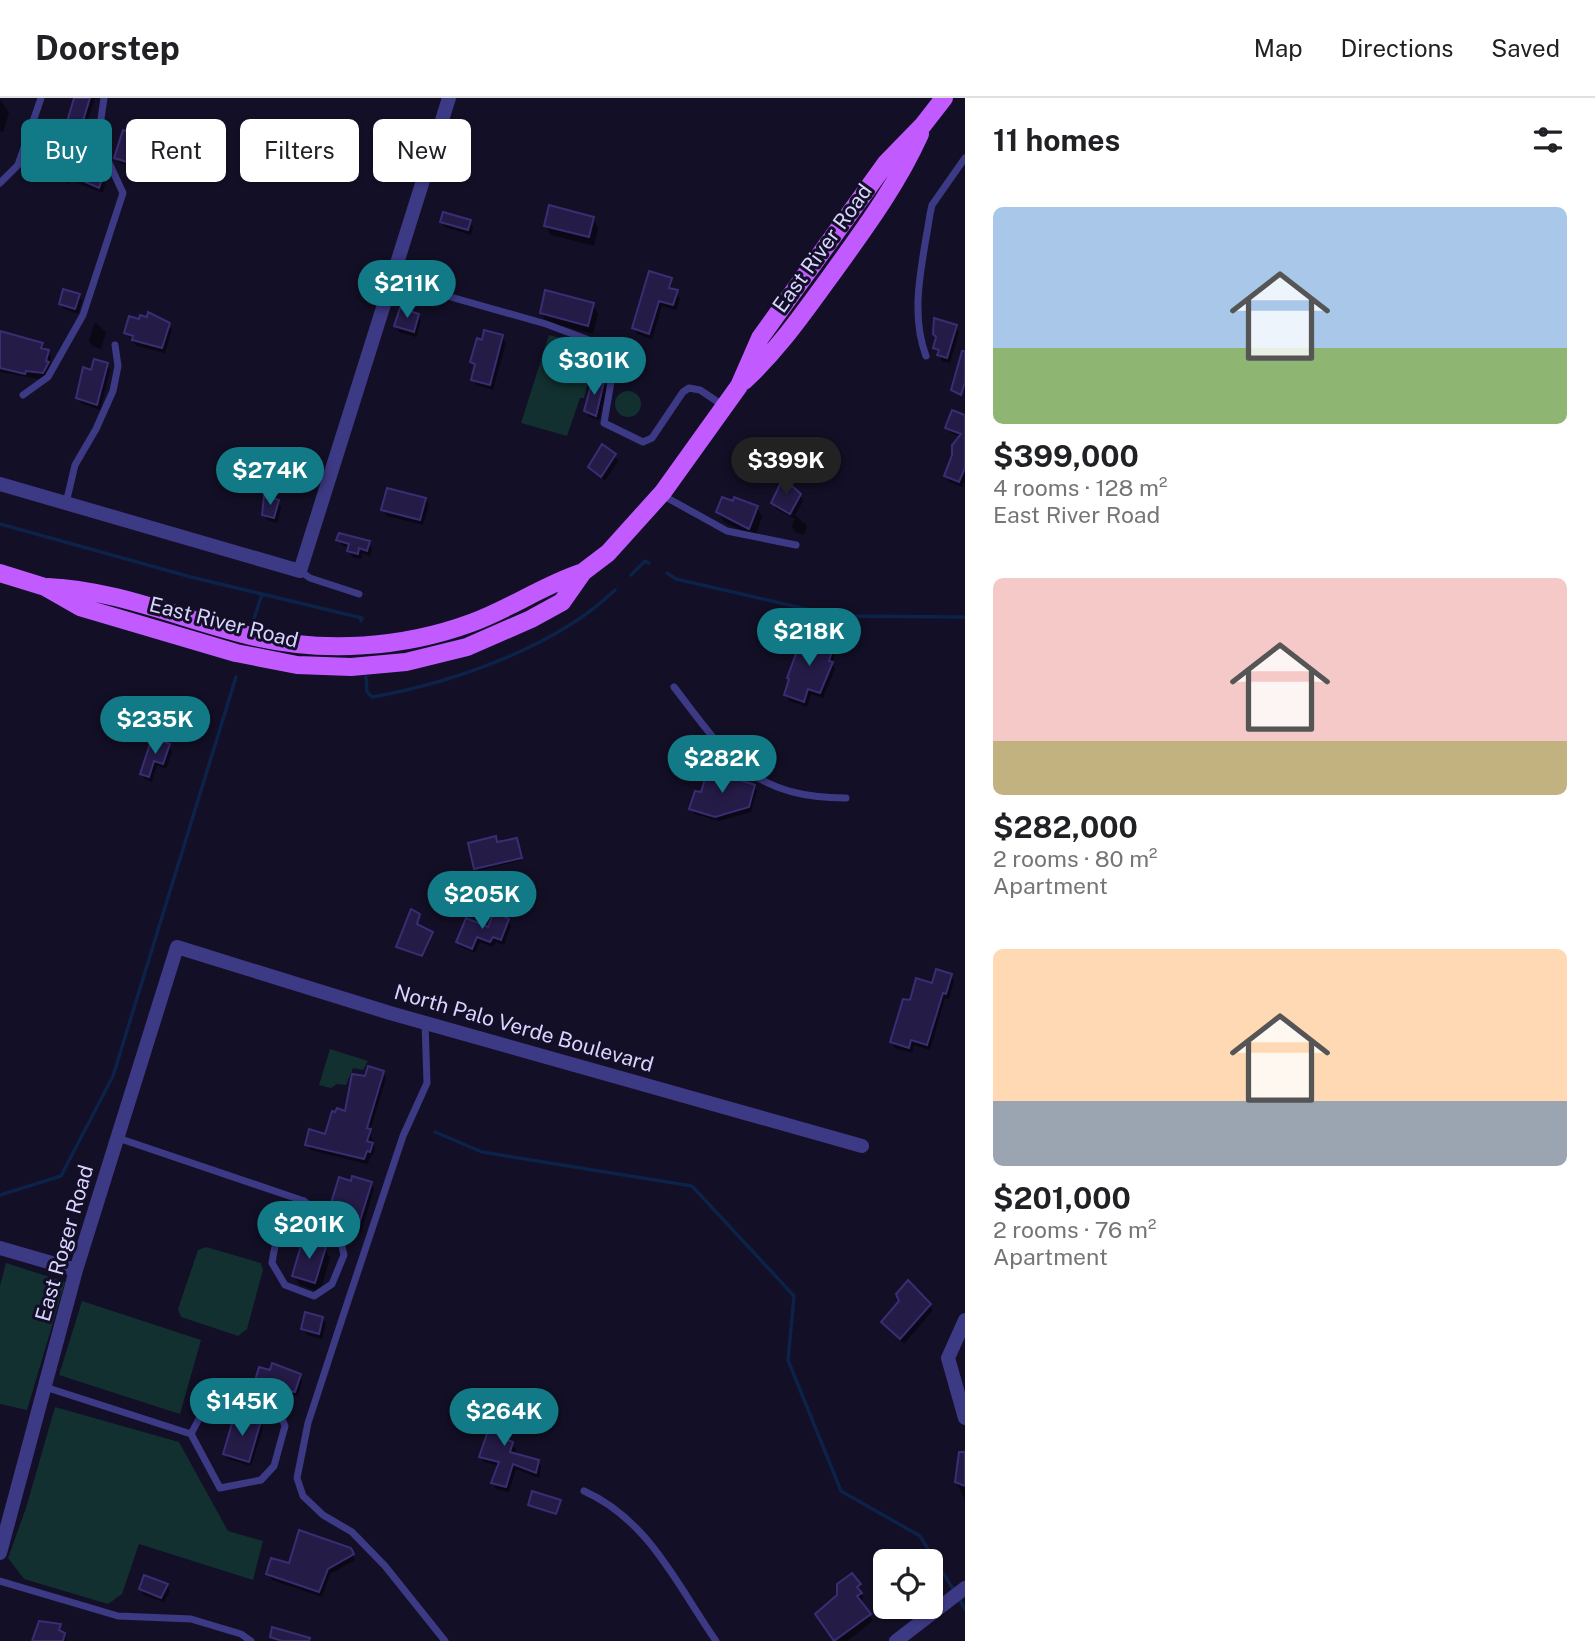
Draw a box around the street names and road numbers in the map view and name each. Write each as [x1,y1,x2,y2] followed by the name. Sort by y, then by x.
[767,179,877,317] street label: East River Road
[147,591,301,653] street label: East River Road
[391,979,657,1077] street label: North Palo Verde Boulevard
[30,1162,98,1324] street label: East Roger Road

